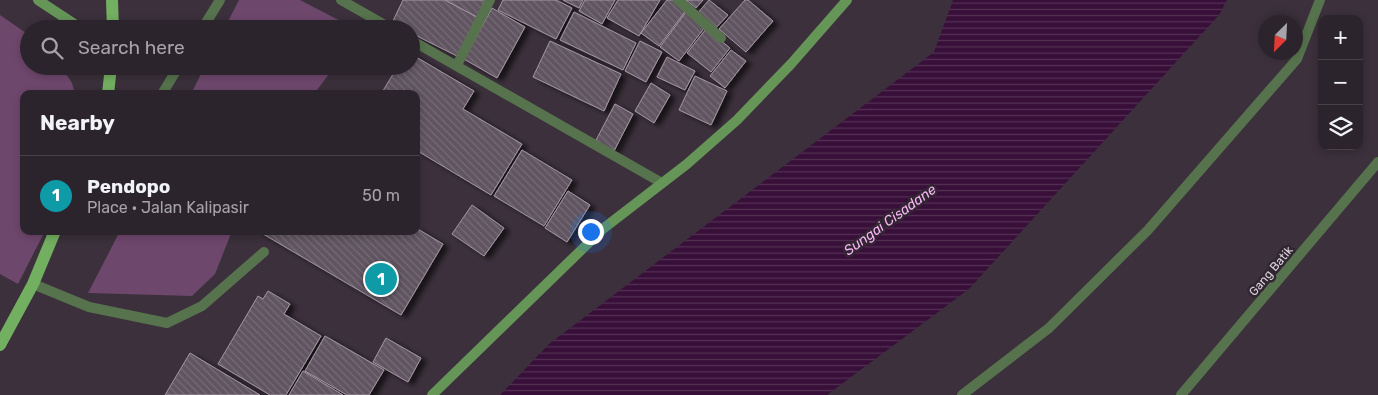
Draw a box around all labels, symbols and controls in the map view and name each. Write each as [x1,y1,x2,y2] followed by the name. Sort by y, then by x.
[1258,15,1303,60] north arrow
[1318,15,1363,150] map controls
[1318,15,1363,60] button: +
[20,20,420,75] search box
[38,34,66,62] icon: search
[78,36,185,59] text: Search here
[1318,60,1363,105] button: −
[1318,105,1363,150] button: layers
[40,110,115,135] text: Nearby
[87,175,170,198] text: Pendopo
[841,181,940,259] water label: Sungai Cisadane
[52,186,60,205] text: 1
[362,186,400,205] text: 50 m
[87,198,249,217] text: Place · Jalan Kalipasir
[578,219,604,245] your location
[1246,243,1296,299] street label: Gang Batik
[365,260,397,298] pin: 1

